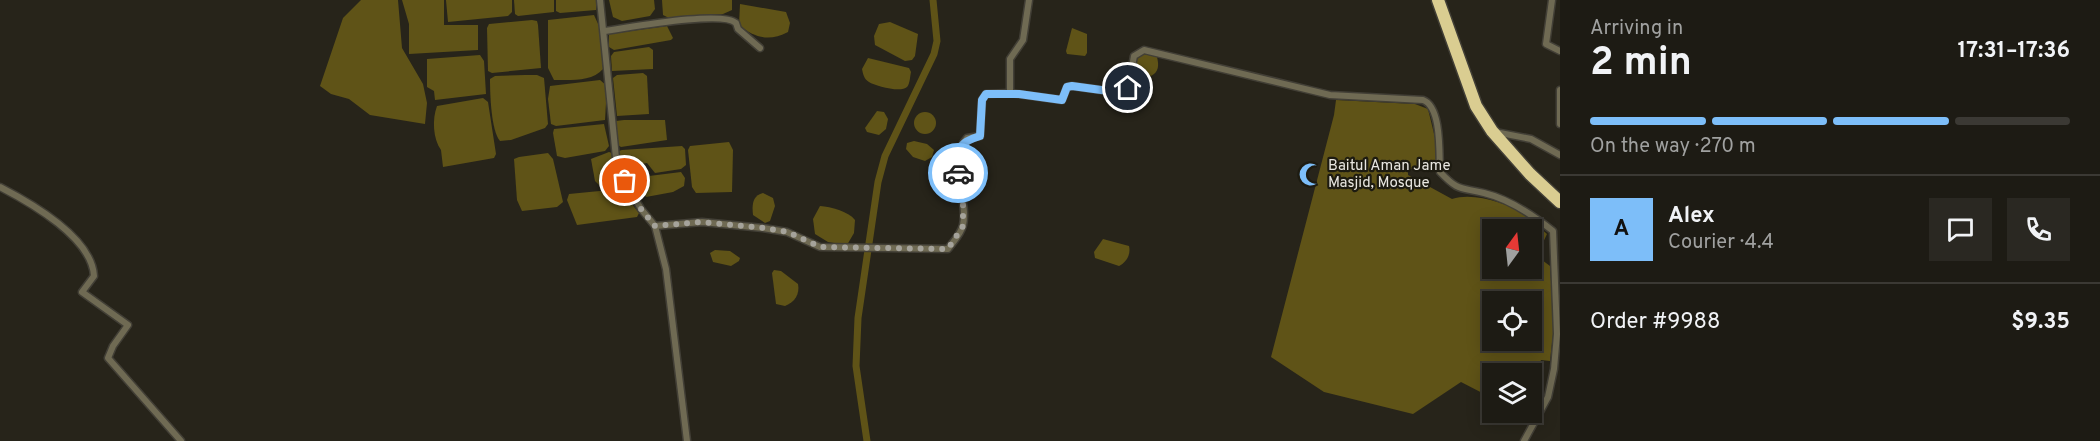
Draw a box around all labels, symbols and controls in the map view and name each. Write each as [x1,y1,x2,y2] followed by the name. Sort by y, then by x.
[1590,16,1683,42] text: Arriving in
[1957,38,2070,65] text: 17:31–17:36
[1590,40,1692,89] text: 2 min
[1102,62,1153,113] pin
[1111,71,1144,104] icon: home
[1590,134,1756,160] text: On the way · 270 m
[928,143,988,203] courier
[599,155,650,206] pin
[942,157,975,190] icon: car
[1328,157,1451,193] place label: Baitul Aman Jame Masjid, Mosque
[1297,161,1323,187] mosque icon: Baitul Aman Jame Masjid, Mosque
[608,164,641,197] icon: bag
[1929,198,1992,261] button: chat
[2007,198,2070,261] button: phone
[1668,203,1715,230] text: Alex
[1614,216,1629,243] text: A
[1482,219,1542,279] north arrow
[1482,219,1542,423] map controls
[1668,230,1774,256] text: Courier · 4.4
[1482,291,1542,351] button: locate
[1590,309,1720,336] text: Order #9988
[2011,309,2070,336] text: $9.35
[1482,363,1542,423] button: layers

